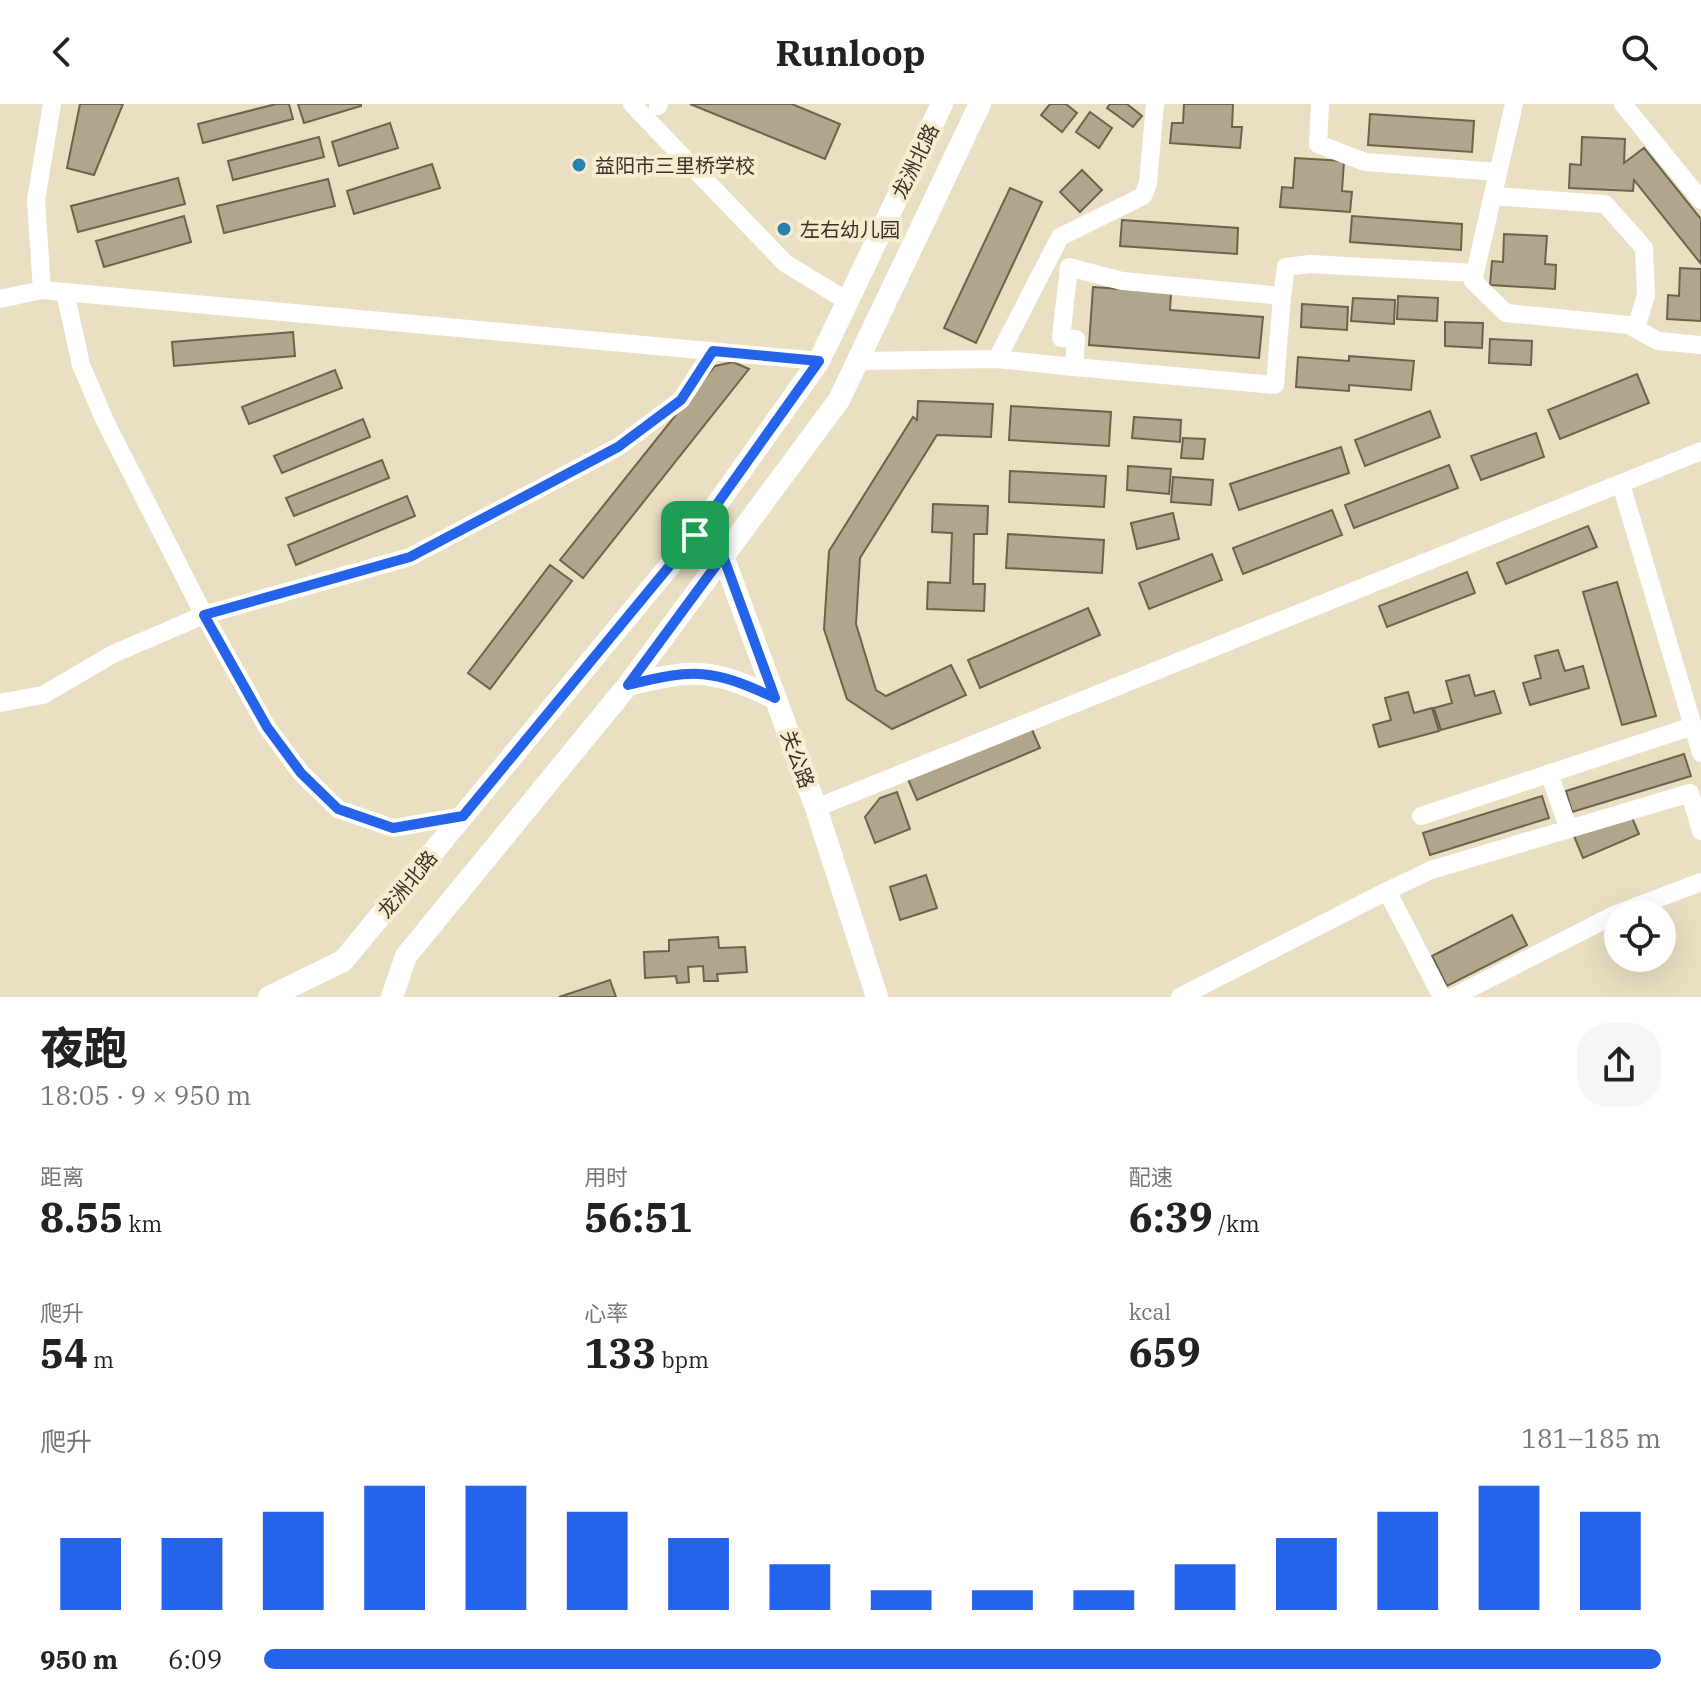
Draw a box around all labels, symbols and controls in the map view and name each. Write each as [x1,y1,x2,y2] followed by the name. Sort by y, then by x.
[775,29,926,76] text: Runloop
[40,30,84,74] icon: back
[1617,30,1661,74] icon: search
[885,119,945,203] street label: 龙洲北路
[595,152,755,179] place label: 益阳市三里桥学校
[570,156,588,174] marker: 益阳市三里桥学校
[800,216,900,243] place label: 左右幼儿园
[775,220,793,238] marker: 左右幼儿园
[661,501,729,569] pin
[673,513,717,557] icon: arrive
[775,726,821,792] street label: 关公路
[371,845,443,923] street label: 龙洲北路
[1604,900,1676,972] map controls
[1604,900,1676,972] button: locate
[40,1019,128,1076] text: 夜跑
[1577,1023,1661,1107] button: share
[40,1078,251,1112] text: 18:05 · 9 × 950 m
[40,1162,84,1191] text: 距离
[584,1162,628,1191] text: 用时
[1129,1162,1173,1191] text: 配速
[40,1191,123,1243] text: 8.55
[584,1191,692,1243] text: 56:51
[1129,1191,1213,1243] text: 6:39
[123,1209,162,1238] text: km
[1213,1209,1260,1238] text: /km
[1129,1297,1171,1326] text: kcal
[40,1298,84,1327] text: 爬升
[584,1298,628,1327] text: 心率
[1129,1326,1201,1378] text: 659
[40,1327,88,1379] text: 54
[584,1327,656,1379] text: 133
[88,1345,114,1374] text: m
[656,1345,709,1374] text: bpm
[1521,1421,1661,1455] text: 181–185 m
[40,1424,92,1458] text: 爬升
[40,1642,118,1676] text: 950 m
[168,1642,222,1676] text: 6:09

